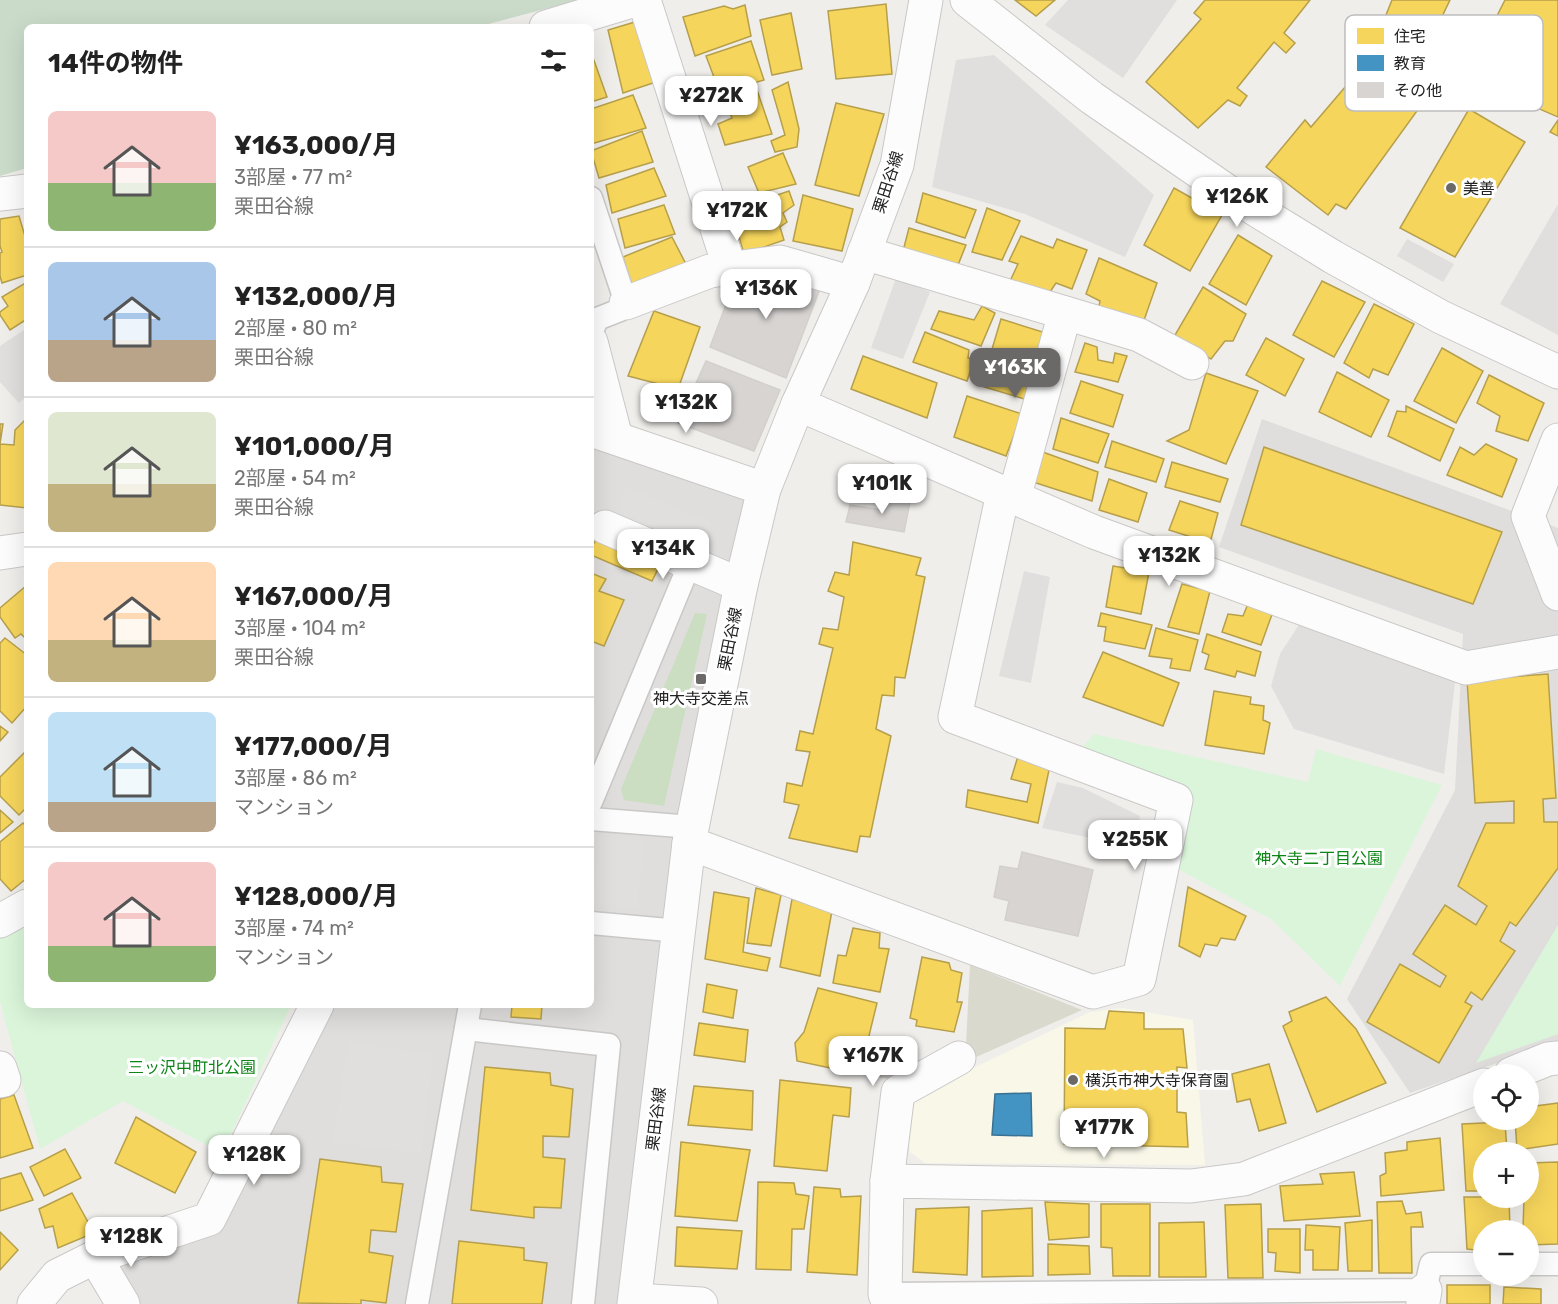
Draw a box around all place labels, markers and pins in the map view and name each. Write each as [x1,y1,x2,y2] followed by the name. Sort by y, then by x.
[669,76,753,127] pin: ¥272K
[1195,177,1279,228] pin: ¥126K
[1463,179,1495,198] place label: 美善
[1444,181,1458,195] marker: 美善
[695,191,779,242] pin: ¥172K
[724,269,808,320] pin: ¥136K
[973,348,1057,399] pin: ¥163K
[644,383,728,434] pin: ¥132K
[840,464,924,515] pin: ¥101K
[621,529,705,580] pin: ¥134K
[1127,536,1211,587] pin: ¥132K
[694,672,708,686] marker: 神大寺交差点
[653,689,749,708] place label: 神大寺交差点
[1093,820,1177,871] pin: ¥255K
[831,1036,915,1087] pin: ¥167K
[1085,1071,1229,1090] place label: 横浜市神大寺保育園
[1066,1073,1080,1087] marker: 横浜市神大寺保育園
[1062,1108,1146,1159] pin: ¥177K
[212,1135,296,1186] pin: ¥128K
[89,1217,173,1268] pin: ¥128K

